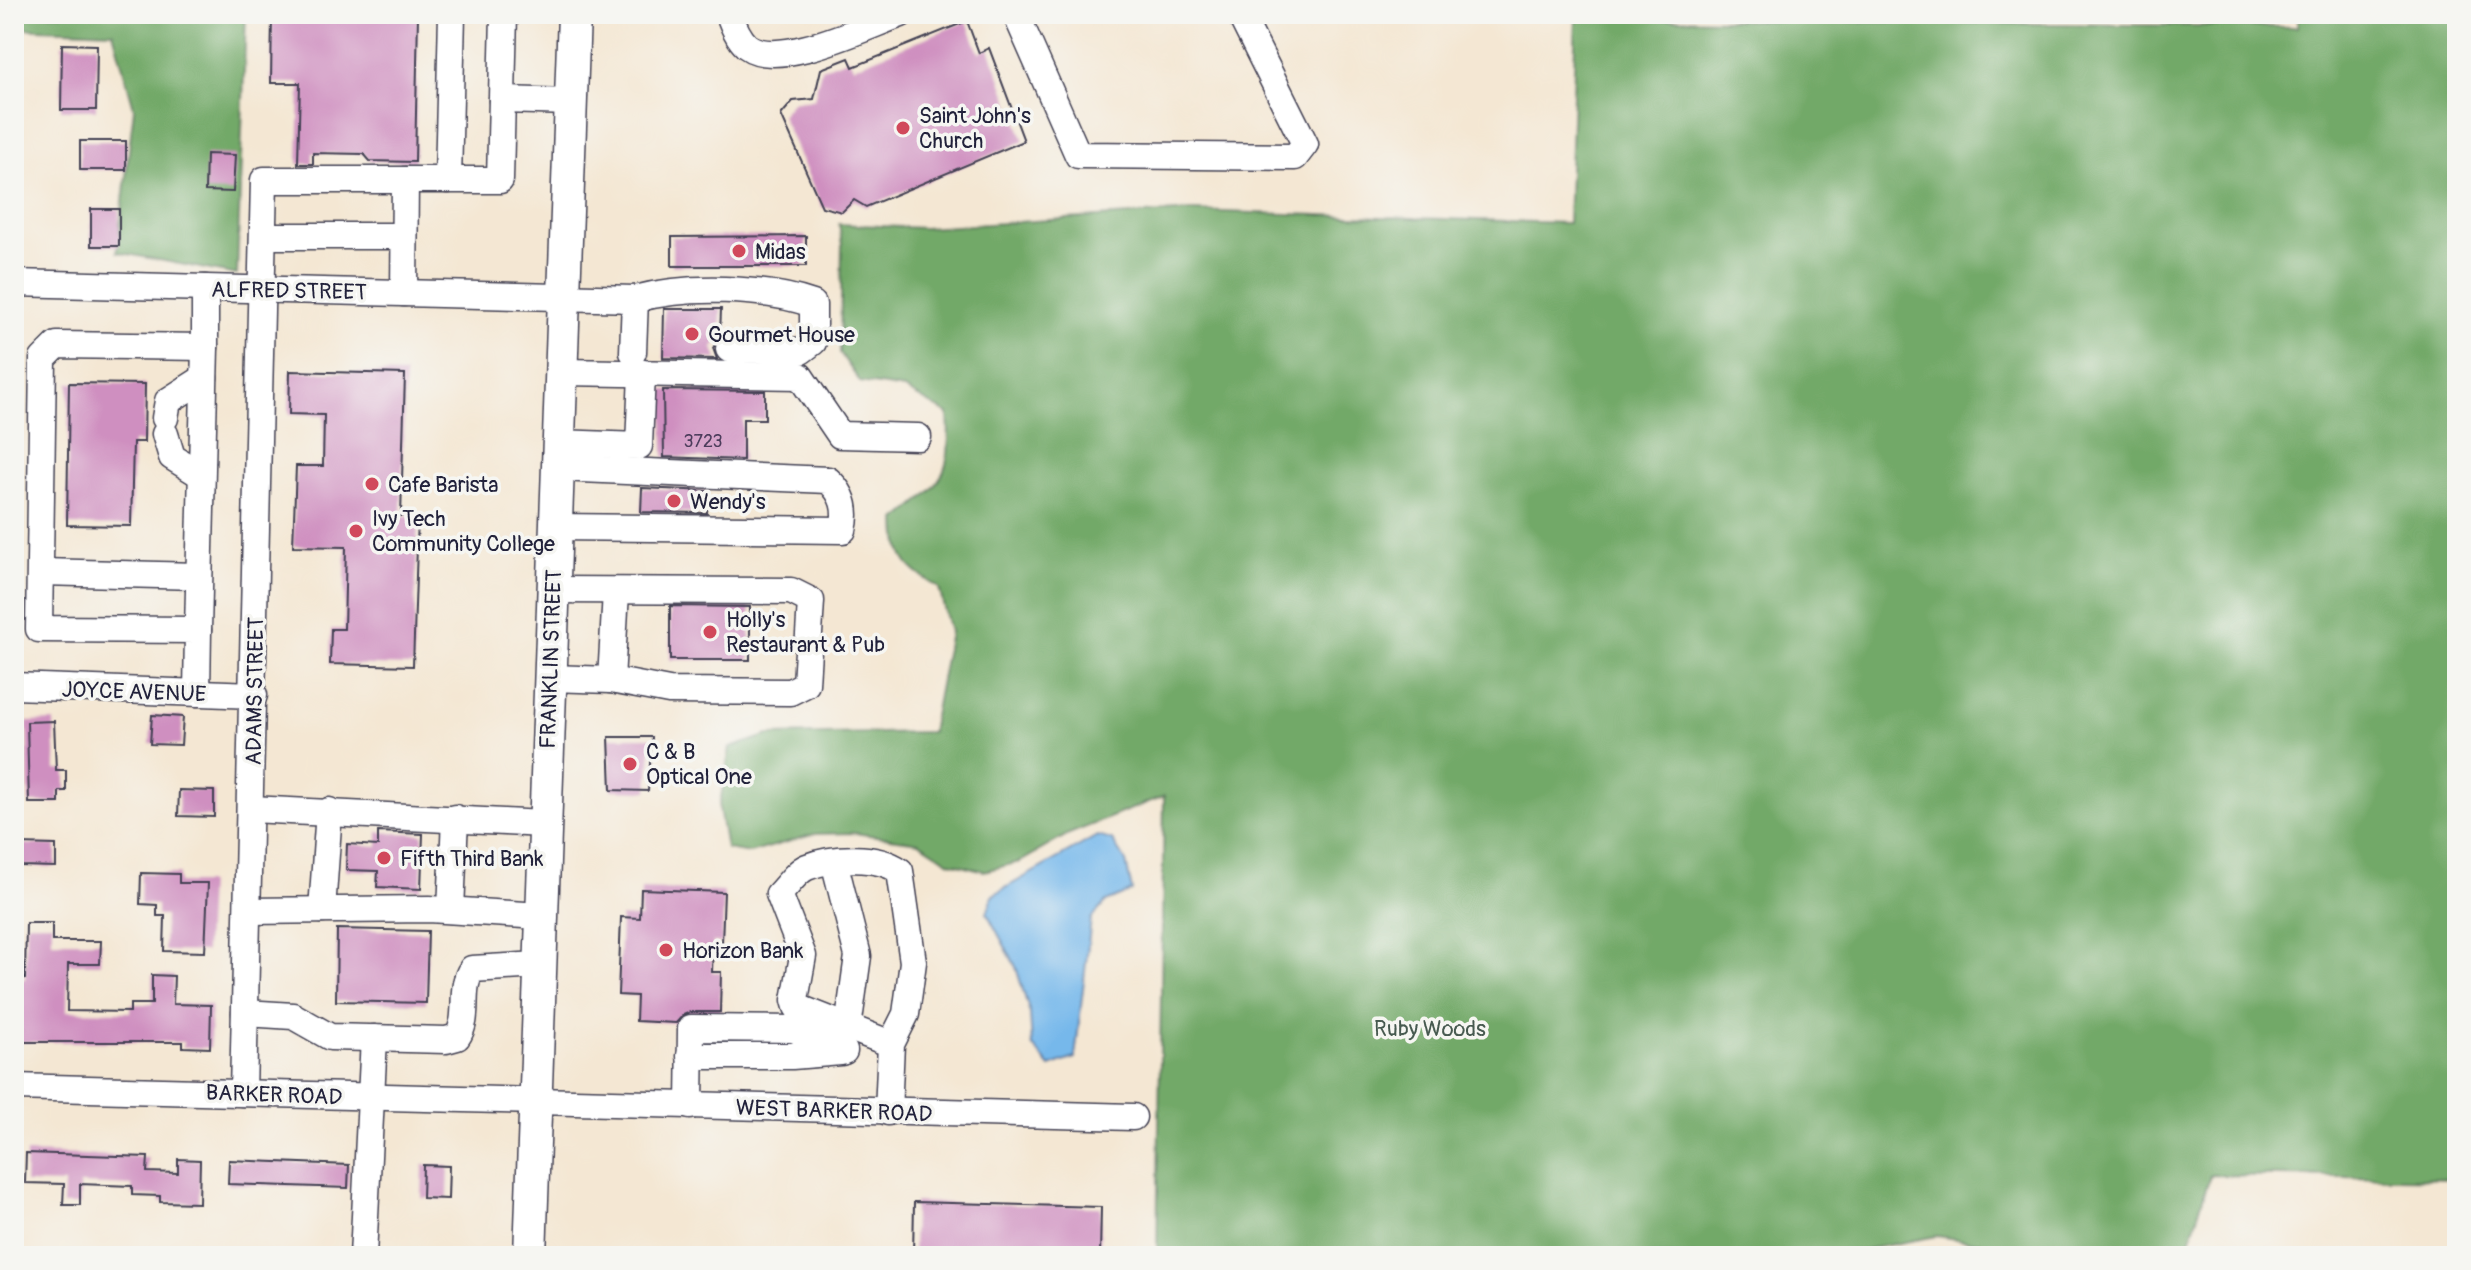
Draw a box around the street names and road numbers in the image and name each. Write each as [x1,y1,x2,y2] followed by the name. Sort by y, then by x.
[211,276,367,306] street label: ALFRED STREET
[534,569,568,749] street label: FRANKLIN STREET
[240,616,270,766] street label: ADAMS STREET
[61,675,207,709] street label: JOYCE AVENUE
[205,1079,343,1111] street label: BARKER ROAD
[735,1094,933,1128] street label: WEST BARKER ROAD

